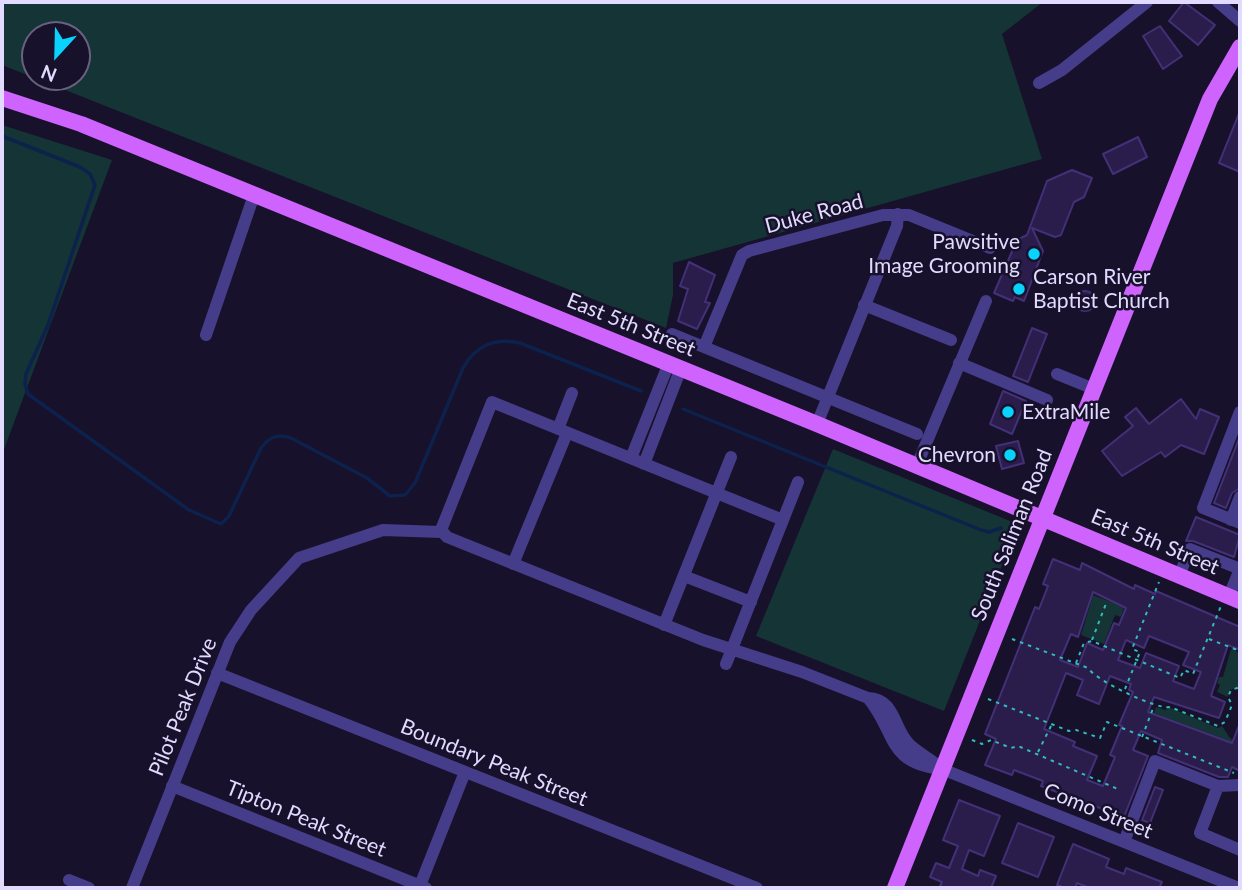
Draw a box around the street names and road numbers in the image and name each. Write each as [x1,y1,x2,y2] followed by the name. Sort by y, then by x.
[762,189,866,239] street label: Duke Road
[563,288,699,362] street label: East 5th Street
[966,446,1058,624] street label: South Saliman Road
[1087,504,1223,580] street label: East 5th Street
[144,634,222,780] street label: Pilot Peak Drive
[397,714,591,812] street label: Boundary Peak Street
[222,775,390,863] street label: Tipton Peak Street
[1040,778,1156,844] street label: Como Street

